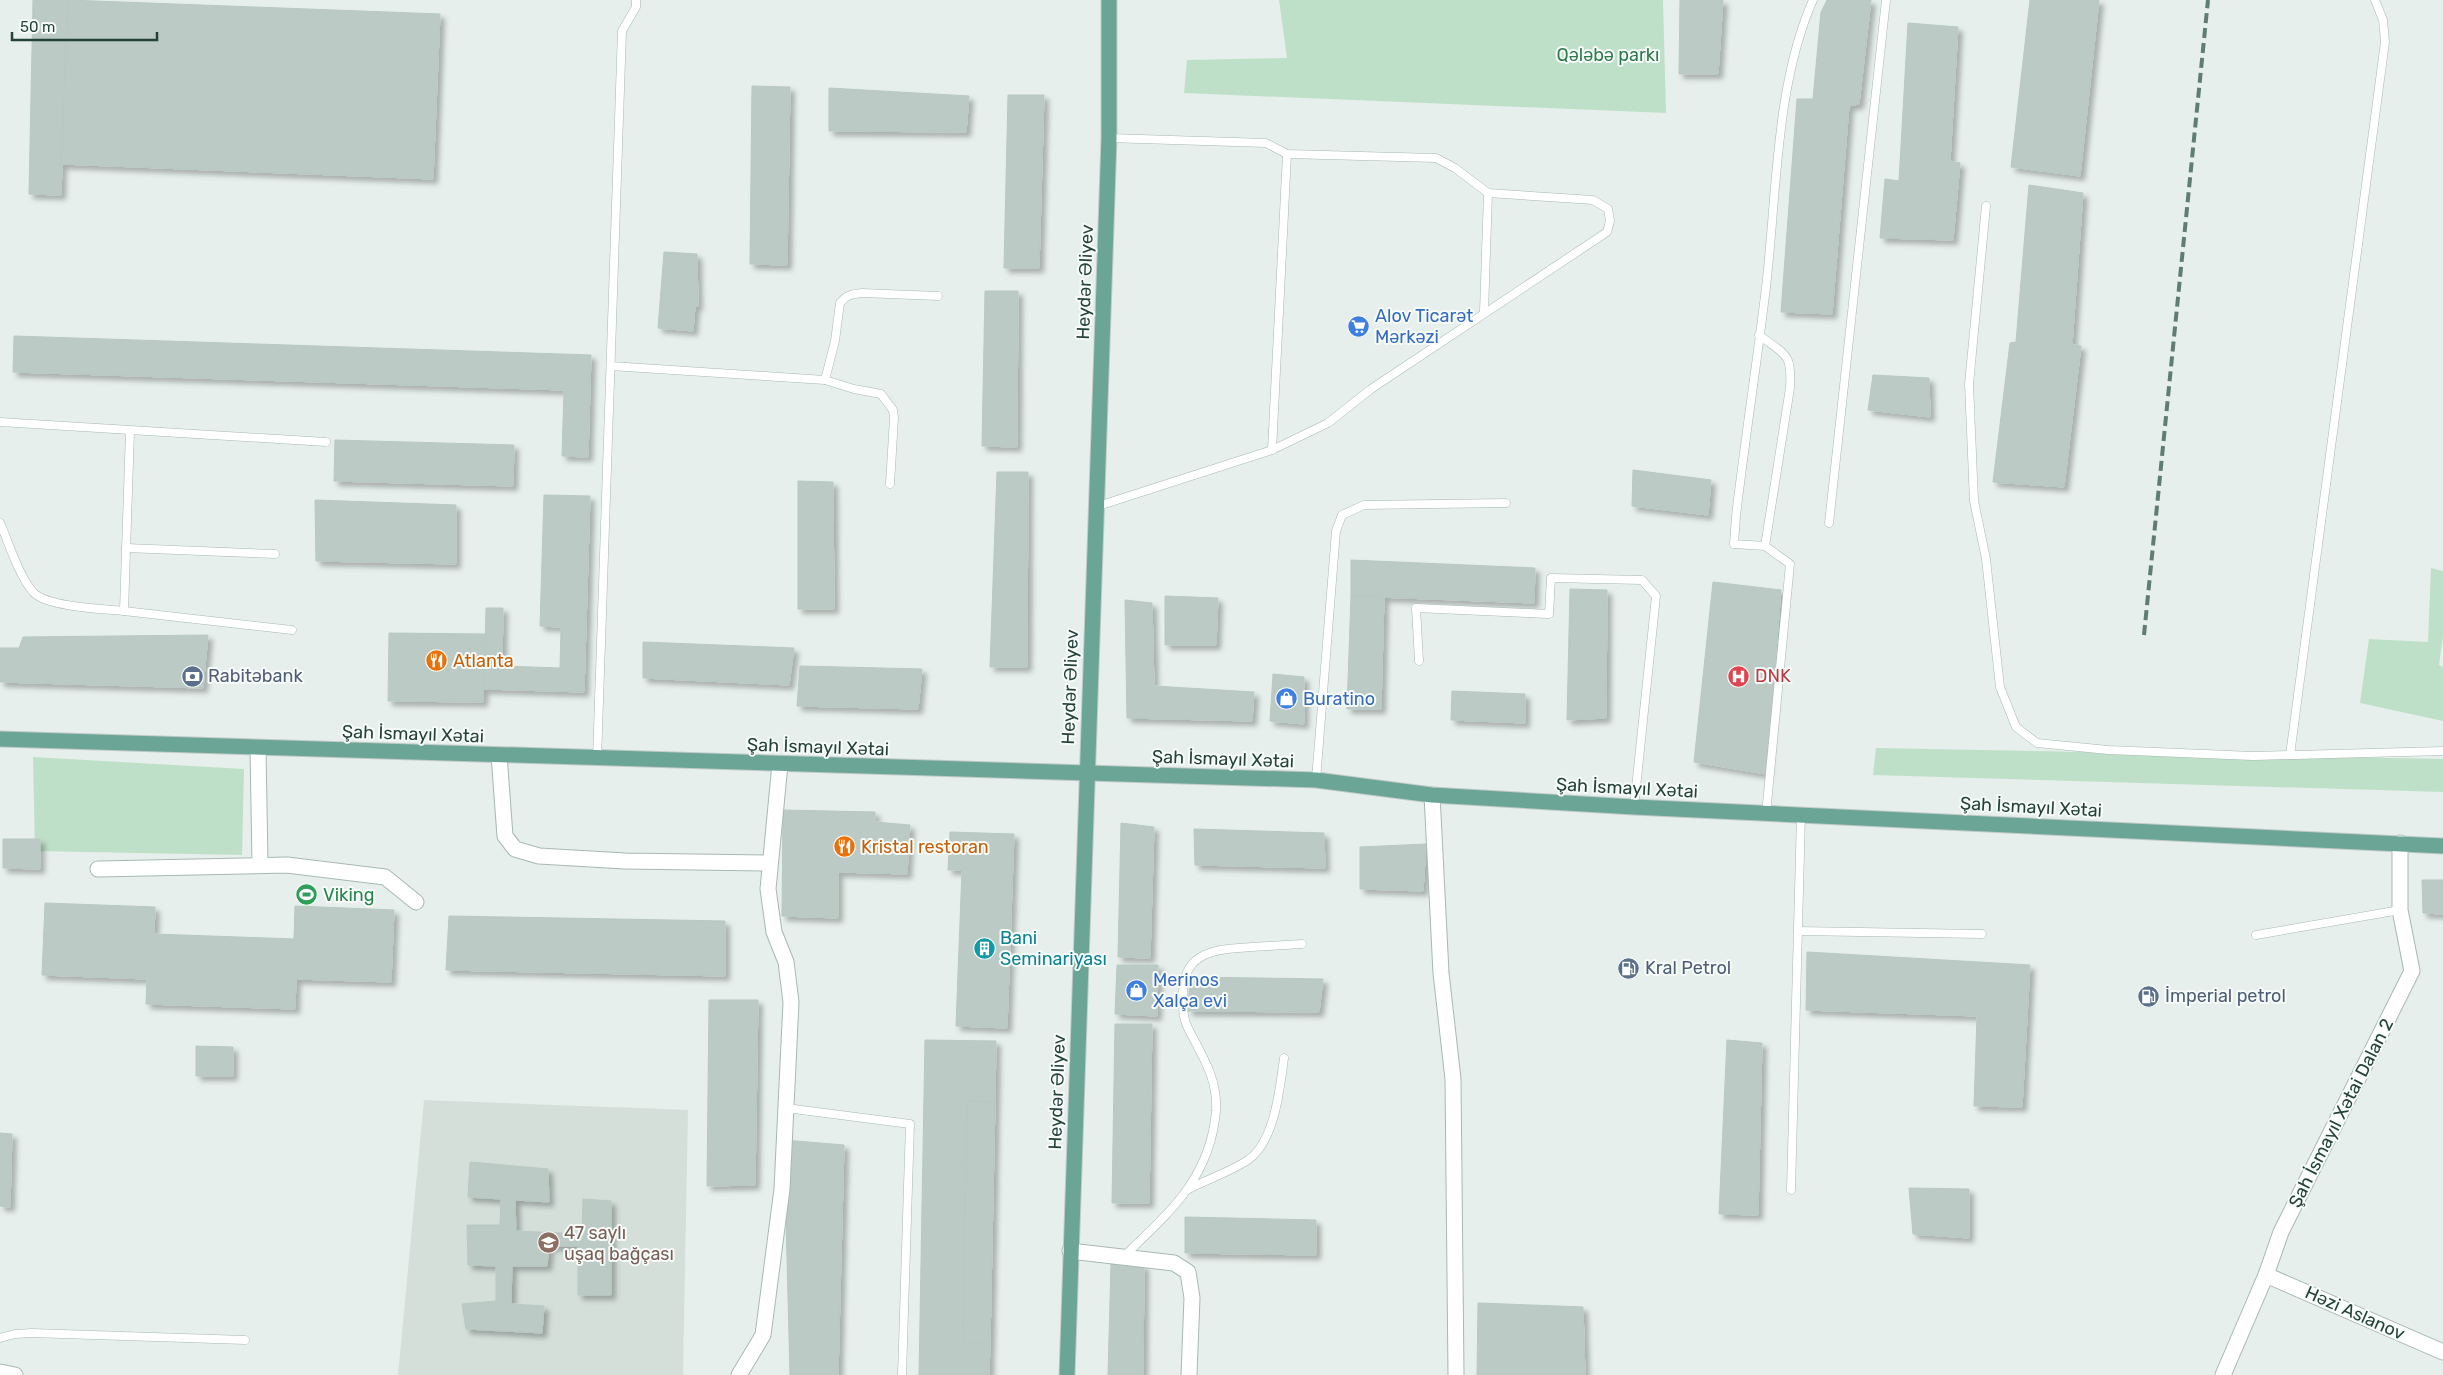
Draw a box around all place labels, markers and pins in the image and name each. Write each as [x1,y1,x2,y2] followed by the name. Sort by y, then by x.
[1375,305,1473,348] place label: Alov Ticarət Mərkəzi
[1347,314,1371,338] supermarket icon: Alov Ticarət Mərkəzi
[425,649,449,673] restaurant icon: Atlanta
[453,650,514,672] place label: Atlanta
[180,664,204,688] bank icon: Rabitəbank
[1727,664,1751,688] hospital icon: DNK
[208,665,303,687] place label: Rabitəbank
[1755,665,1791,687] place label: DNK
[1275,687,1299,711] shop icon: Buratino
[1303,688,1375,710] place label: Buratino
[833,835,857,859] restaurant icon: Kristal restoran
[861,836,989,858] place label: Kristal restoran
[295,883,319,907] sports icon: Viking
[323,884,374,906] place label: Viking
[1000,927,1107,970] place label: Bani Seminariyası
[972,936,996,960] building icon: Bani Seminariyası
[1617,956,1641,980] fuel station icon: Kral Petrol
[1645,957,1731,979] place label: Kral Petrol
[1153,969,1227,1012] place label: Merinos Xalça evi
[1125,978,1149,1002] shop icon: Merinos Xalça evi
[2137,984,2161,1008] fuel station icon: İmperial petrol
[2165,985,2286,1007] place label: İmperial petrol
[564,1222,674,1265] place label: 47 saylı uşaq bağçası
[536,1231,560,1255] school or university icon: 47 saylı uşaq bağçası

